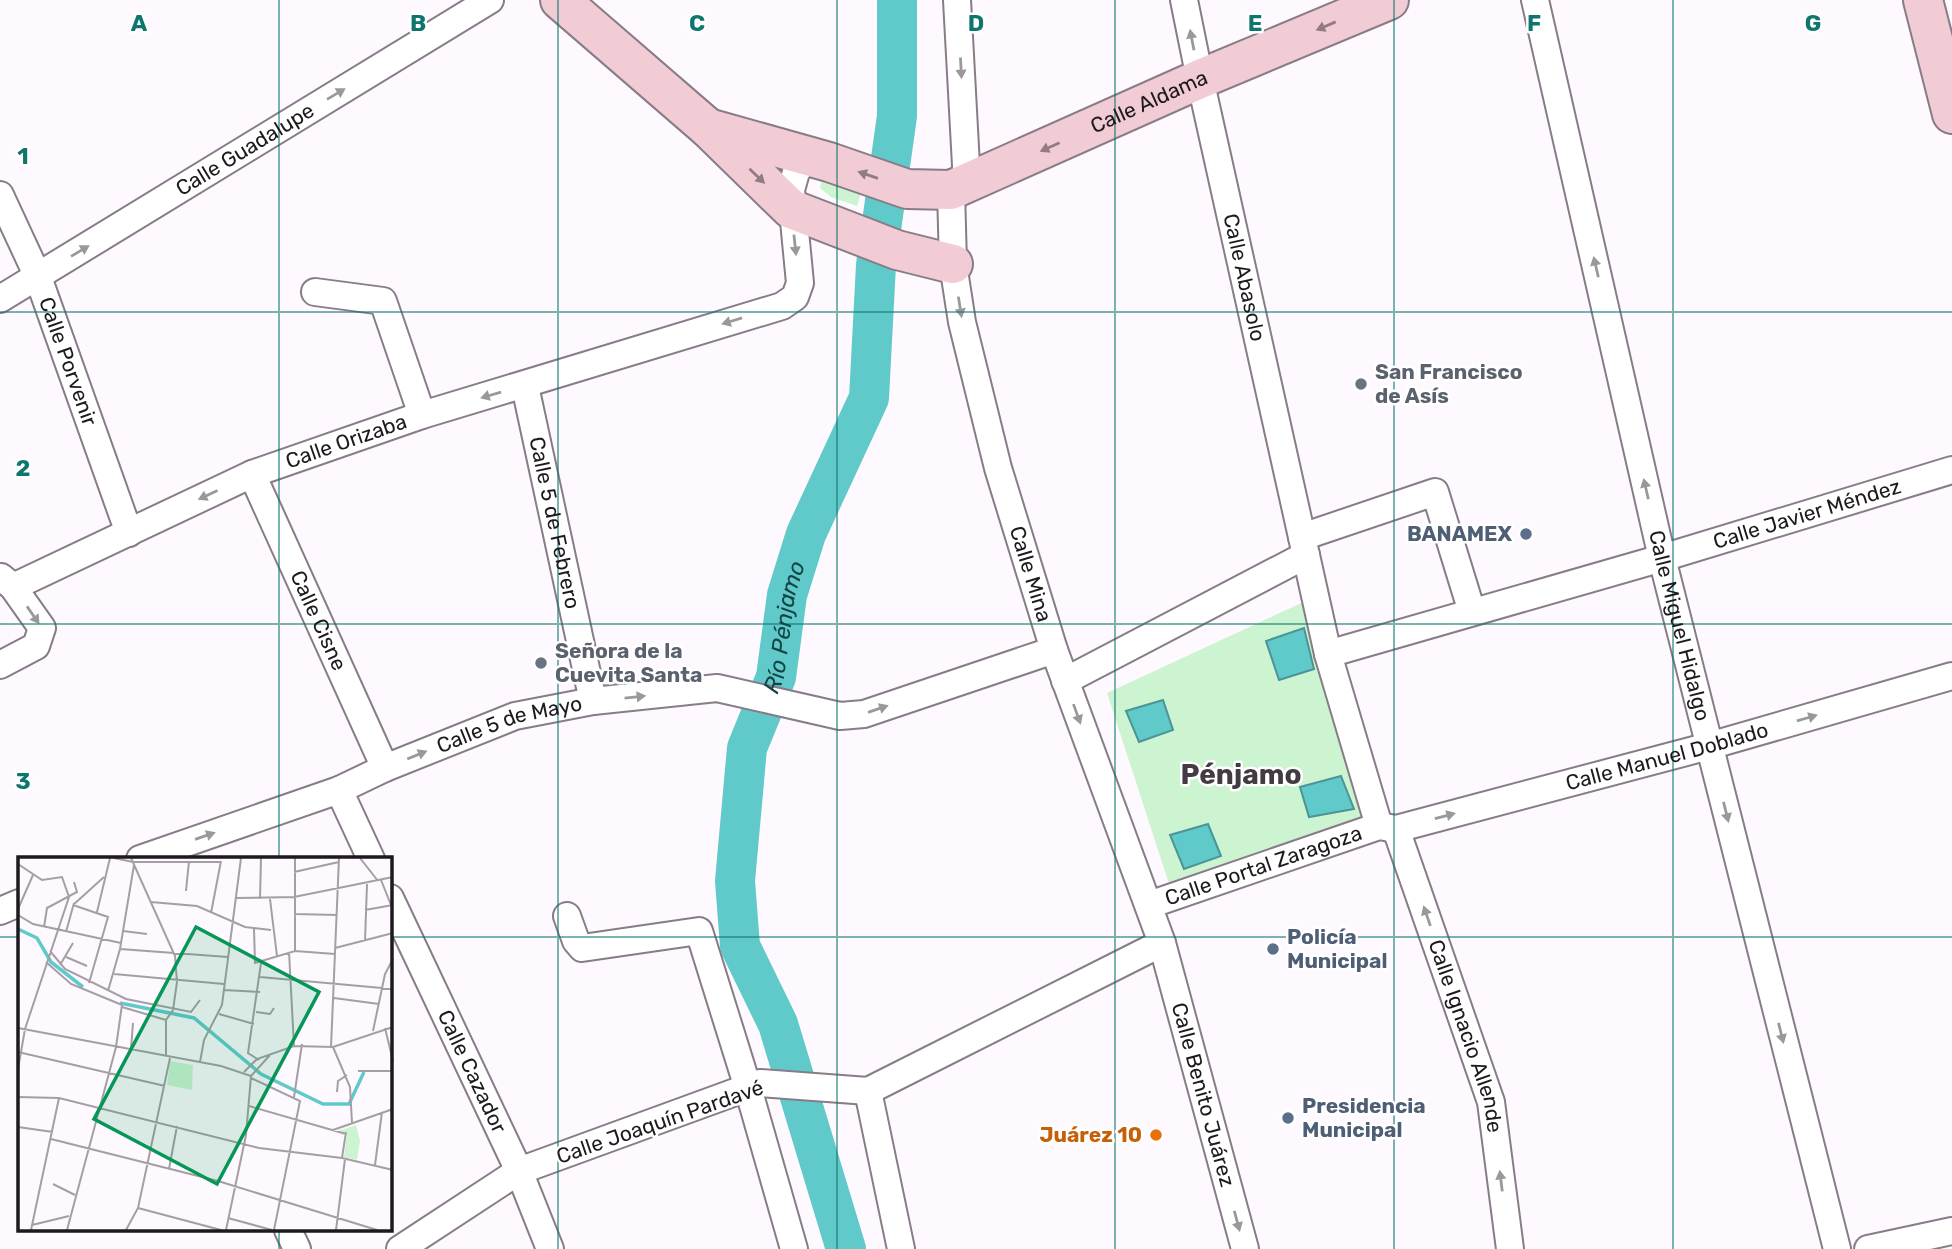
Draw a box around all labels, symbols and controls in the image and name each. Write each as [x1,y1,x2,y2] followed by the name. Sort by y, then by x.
[131,9,148,37] text: A
[410,9,426,37] text: B
[689,9,705,37] text: C
[968,9,984,37] text: D
[1248,9,1262,37] text: E
[1527,9,1541,37] text: F
[1805,9,1821,37] text: G
[1315,21,1336,32] one-way arrow
[1187,29,1198,51] one-way arrow
[955,57,966,79] one-way arrow
[1086,64,1211,138] street label: Calle Aldama
[327,88,346,101] one-way arrow
[171,97,318,201] street label: Calle Guadalupe
[1040,141,1060,153] one-way arrow
[17,142,29,170] text: 1
[749,168,765,184] one-way arrow
[857,169,878,180] one-way arrow
[1218,211,1271,344] street label: Calle Abasolo
[790,234,801,256] one-way arrow
[70,245,89,258] one-way arrow
[1590,256,1601,278] one-way arrow
[34,294,103,429] street label: Calle Porvenir
[955,296,966,318] one-way arrow
[721,317,742,327] one-way arrow
[1375,359,1523,408] place label: San Francisco de Asís
[1353,376,1369,392] marker: San Francisco de Asís
[480,391,501,401] one-way arrow
[282,408,410,473] street label: Calle Orizaba
[524,434,586,611] street label: Calle 5 de Febrero
[16,454,30,482] text: 2
[1710,473,1904,554] street label: Calle Javier Méndez
[1641,478,1652,500] one-way arrow
[198,490,218,501] one-way arrow
[1407,521,1513,546] place label: BANAMEX
[1005,523,1058,625] street label: Calle Mina
[1518,526,1534,542] marker: BANAMEX
[1644,528,1716,723] street label: Calle Miguel Hidalgo
[757,557,811,697] water label: Río Pénjamo
[285,567,352,674] street label: Calle Cisne
[26,606,40,624] one-way arrow
[555,638,702,687] place label: Señora de la Cuevita Santa
[533,655,549,671] marker: Señora de la Cuevita Santa
[433,690,584,758] street label: Calle 5 de Mayo
[624,691,646,702] one-way arrow
[867,703,888,714] one-way arrow
[1072,703,1083,724] one-way arrow
[1796,712,1818,723] one-way arrow
[1563,717,1771,795] street label: Calle Manuel Doblado
[406,749,427,760] one-way arrow
[1180,758,1302,791] district label: Pénjamo
[15,767,31,795] text: 3
[1721,801,1732,823] one-way arrow
[1434,810,1456,821] one-way arrow
[1162,820,1365,911] street label: Calle Portal Zaragoza
[194,830,215,841] one-way arrow
[18,857,392,1232] inset map
[1421,906,1432,927] one-way arrow
[1287,924,1387,973] place label: Policía Municipal
[1423,936,1508,1134] street label: Calle Ignacio Allende
[1265,941,1281,957] marker: Policía Municipal
[1167,1000,1241,1189] street label: Calle Benito Juárez
[433,1006,512,1137] street label: Calle Cazador
[1776,1022,1787,1044] one-way arrow
[553,1074,767,1169] street label: Calle Joaquín Pardavé
[1302,1093,1426,1142] place label: Presidencia Municipal
[1280,1110,1296,1126] marker: Presidencia Municipal
[1039,1122,1142,1147] place label: Juárez 10
[1148,1127,1164,1143] marker: Juárez 10
[1496,1170,1507,1192] one-way arrow
[1233,1211,1243,1232] one-way arrow

